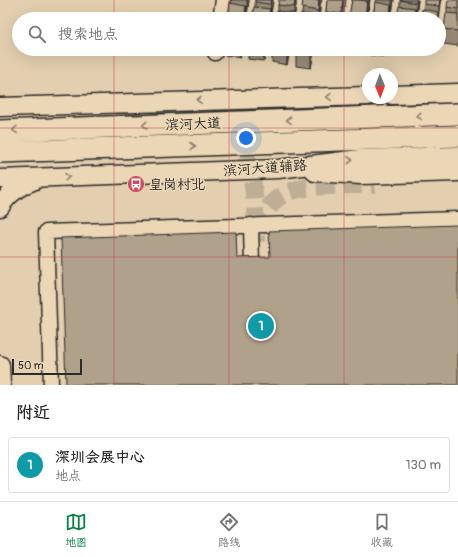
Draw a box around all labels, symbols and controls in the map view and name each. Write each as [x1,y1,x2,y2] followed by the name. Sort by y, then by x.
[12,12,446,56] search box
[26,23,48,45] icon: search
[58,25,118,44] text: 搜索地点
[362,68,398,104] north arrow
[326,92,332,101] one-way arrow
[196,96,202,105] one-way arrow
[416,111,422,120] one-way arrow
[165,115,221,133] street label: 滨河大道
[286,116,292,124] one-way arrow
[142,121,148,130] one-way arrow
[12,126,18,134] one-way arrow
[236,128,256,148] your location
[190,141,196,150] one-way arrow
[347,156,353,165] one-way arrow
[223,157,307,179] street label: 滨河大道辅路
[64,173,70,181] one-way arrow
[126,174,146,194] bus stop icon: 皇岗村北
[149,176,205,193] place label: 皇岗村北
[248,311,274,341] pin: 1
[12,357,82,376] scale bar
[18,359,44,372] text: 50 m
[16,402,50,423] text: 附近
[55,448,145,467] text: 深圳会展中心
[27,457,33,473] text: 1
[405,457,441,473] text: 130 m
[55,468,81,484] text: 地点
[65,511,87,549] tab: 地图
[218,511,240,549] tab: 路线
[371,511,393,549] tab: 收藏

